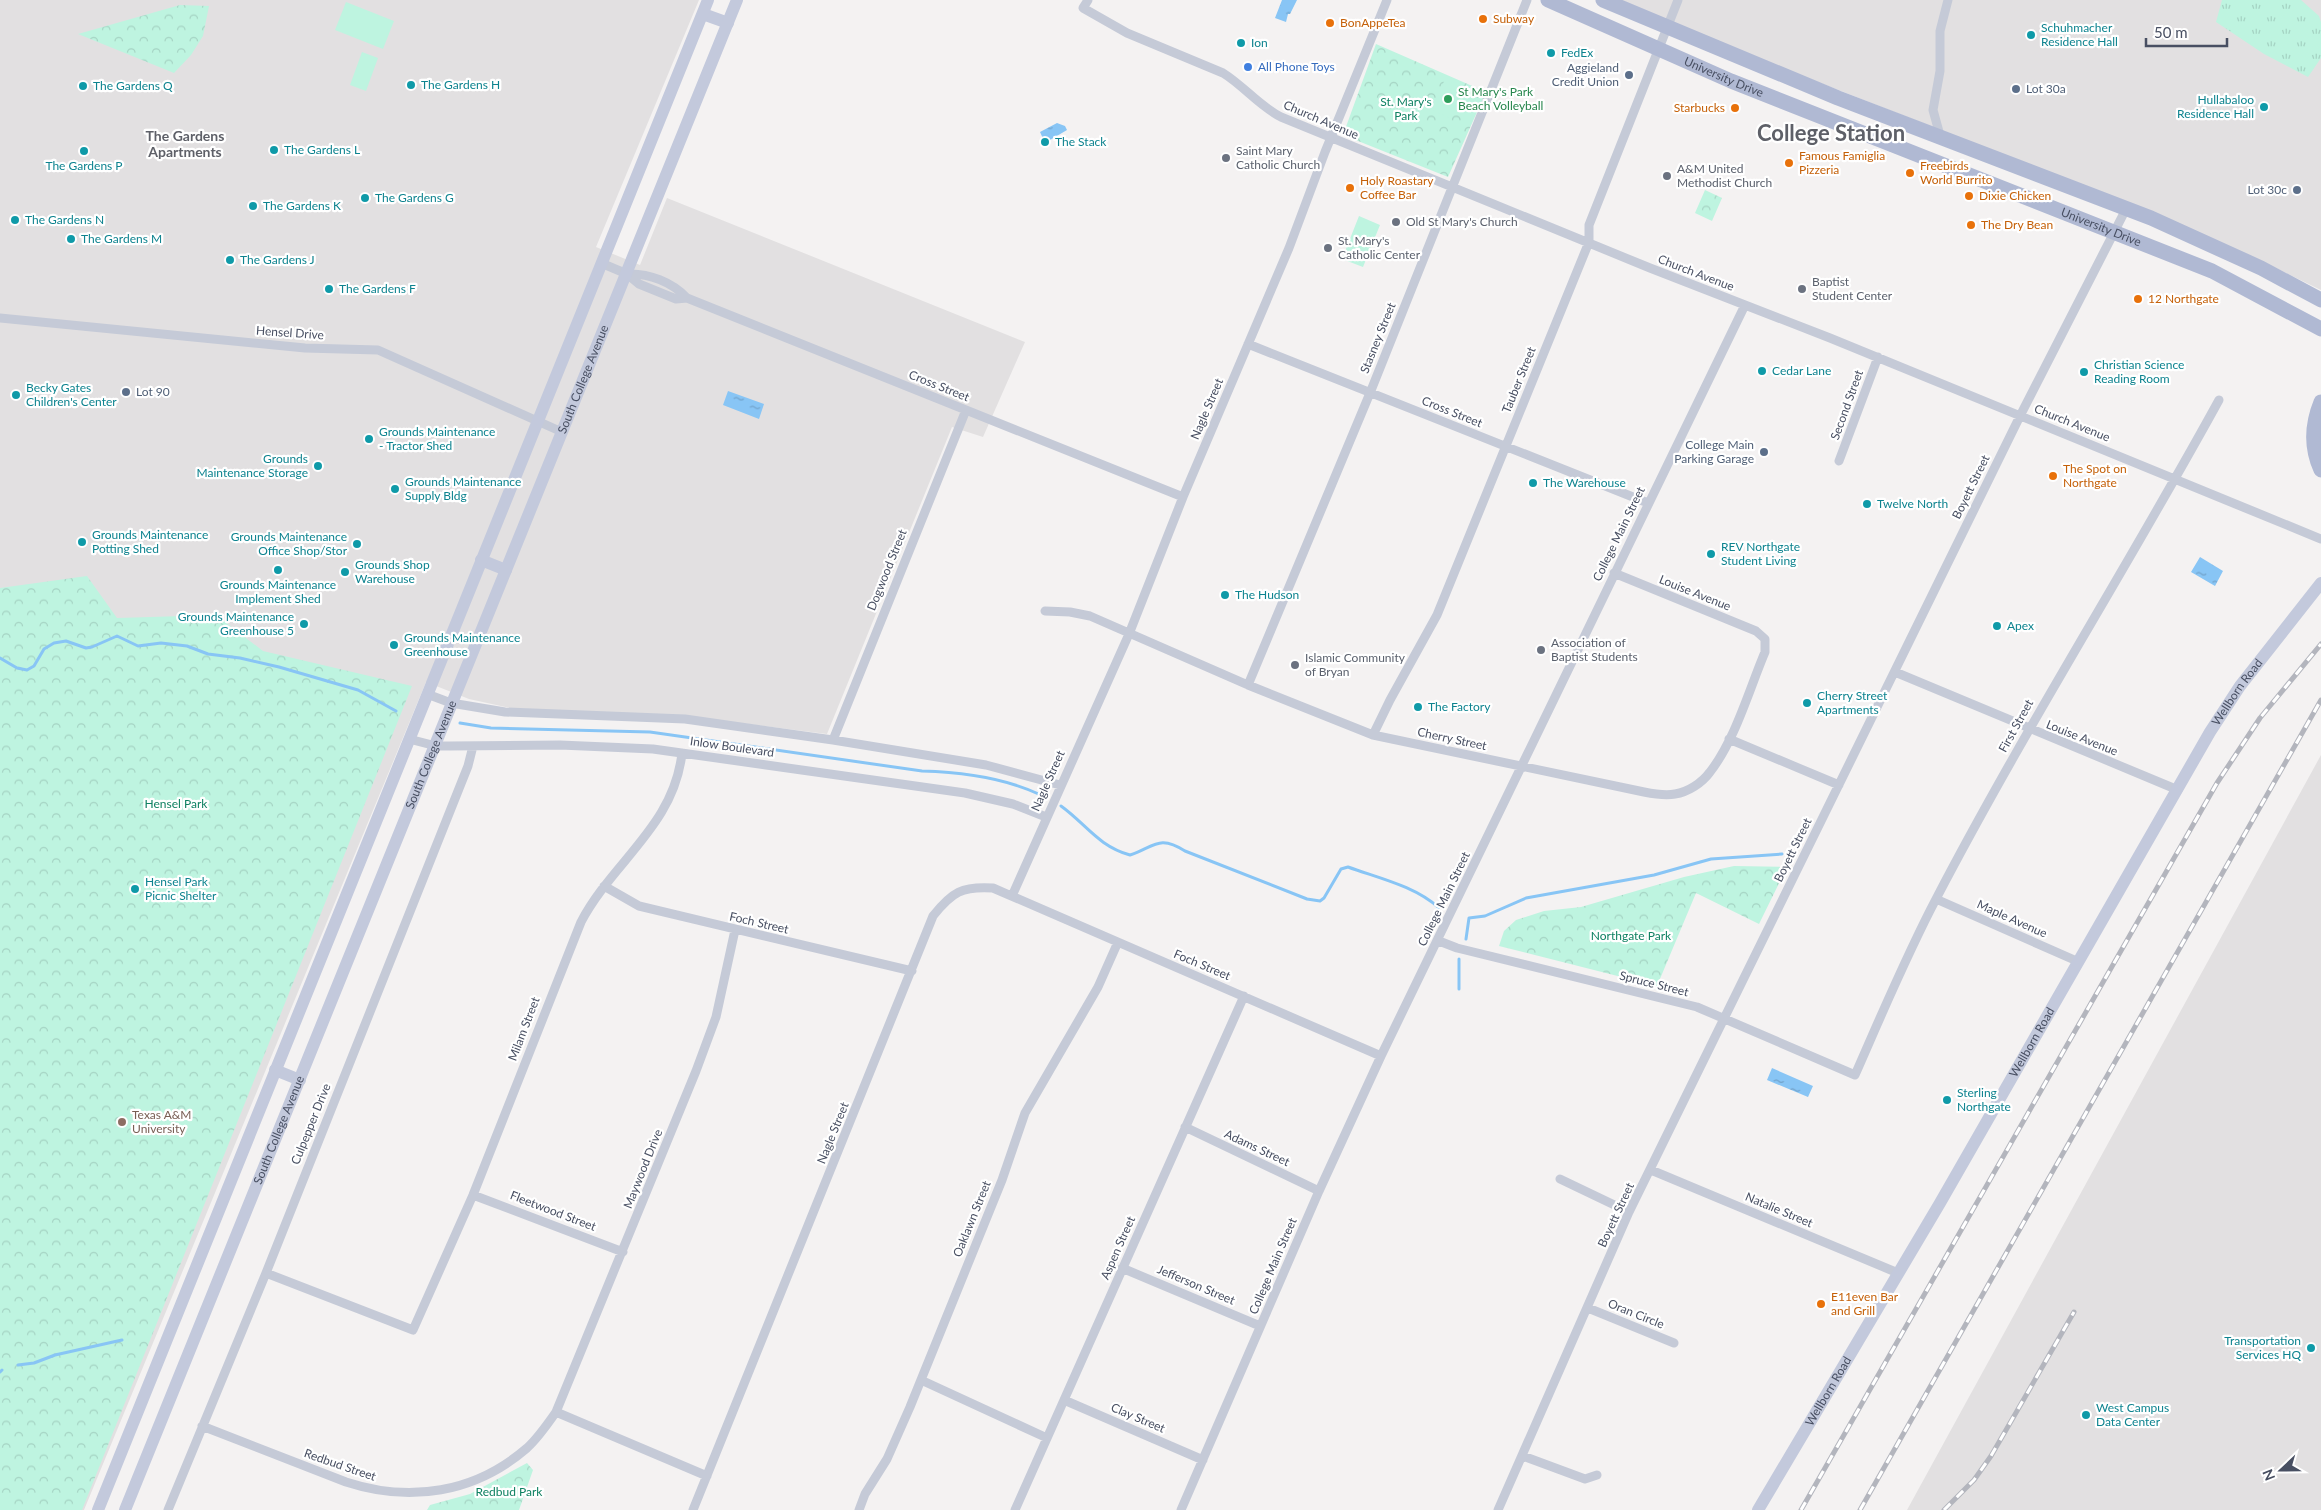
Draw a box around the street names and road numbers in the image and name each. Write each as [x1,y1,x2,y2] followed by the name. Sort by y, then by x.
[1682,53,1766,100] street label: University Drive
[1281,97,1361,142] street label: Church Avenue
[2059,204,2144,249] street label: University Drive
[1656,251,1736,294] street label: Church Avenue
[1357,300,1399,375] street label: Stasney Street
[256,323,325,342] street label: Hensel Drive
[554,323,611,436] street label: South College Avenue
[1498,344,1539,415] street label: Tauber Street
[907,367,972,405] street label: Cross Street
[1827,367,1866,442] street label: Second Street
[1187,375,1226,442] street label: Nagle Street
[1420,393,1485,431] street label: Cross Street
[2032,401,2112,445] street label: Church Avenue
[1949,452,1993,521] street label: Boyett Street
[1589,483,1648,584] street label: College Main Street
[863,526,910,613] street label: Dogwood Street
[1657,571,1733,614] street label: Louise Avenue
[2208,656,2266,728] street label: Wellborn Road
[1995,696,2037,755] street label: First Street
[402,698,459,811] street label: South College Avenue
[2044,716,2120,759] street label: Louise Avenue
[1416,724,1489,753] street label: Cherry Street
[689,733,775,760] street label: Inlow Boulevard
[1027,747,1068,814] street label: Nagle Street
[1771,815,1815,884] street label: Boyett Street
[1414,848,1473,949] street label: College Main Street
[1975,896,2050,941] street label: Maple Avenue
[728,908,791,937] street label: Foch Street
[1172,946,1233,983] street label: Foch Street
[1618,968,1691,1000] street label: Spruce Street
[504,994,543,1063] street label: Milam Street
[2006,1005,2058,1080] street label: Wellborn Road
[250,1073,307,1186] street label: South College Avenue
[287,1081,334,1167] street label: Culpepper Drive
[813,1099,852,1166] street label: Nagle Street
[1222,1126,1293,1170] street label: Adams Street
[620,1127,665,1211] street label: Maywood Drive
[949,1178,994,1259] street label: Oaklawn Street
[1594,1180,1637,1249] street label: Boyett Street
[508,1187,599,1234] street label: Fleetwood Street
[1743,1189,1816,1231] street label: Natalie Street
[1097,1213,1138,1282] street label: Aspen Street
[1245,1215,1300,1316] street label: College Main Street
[1155,1261,1238,1308] street label: Jefferson Street
[1606,1295,1667,1332] street label: Oran Circle
[1802,1354,1854,1428] street label: Wellborn Road
[1109,1399,1168,1436] street label: Clay Street
[302,1445,379,1484] street label: Redbud Street

